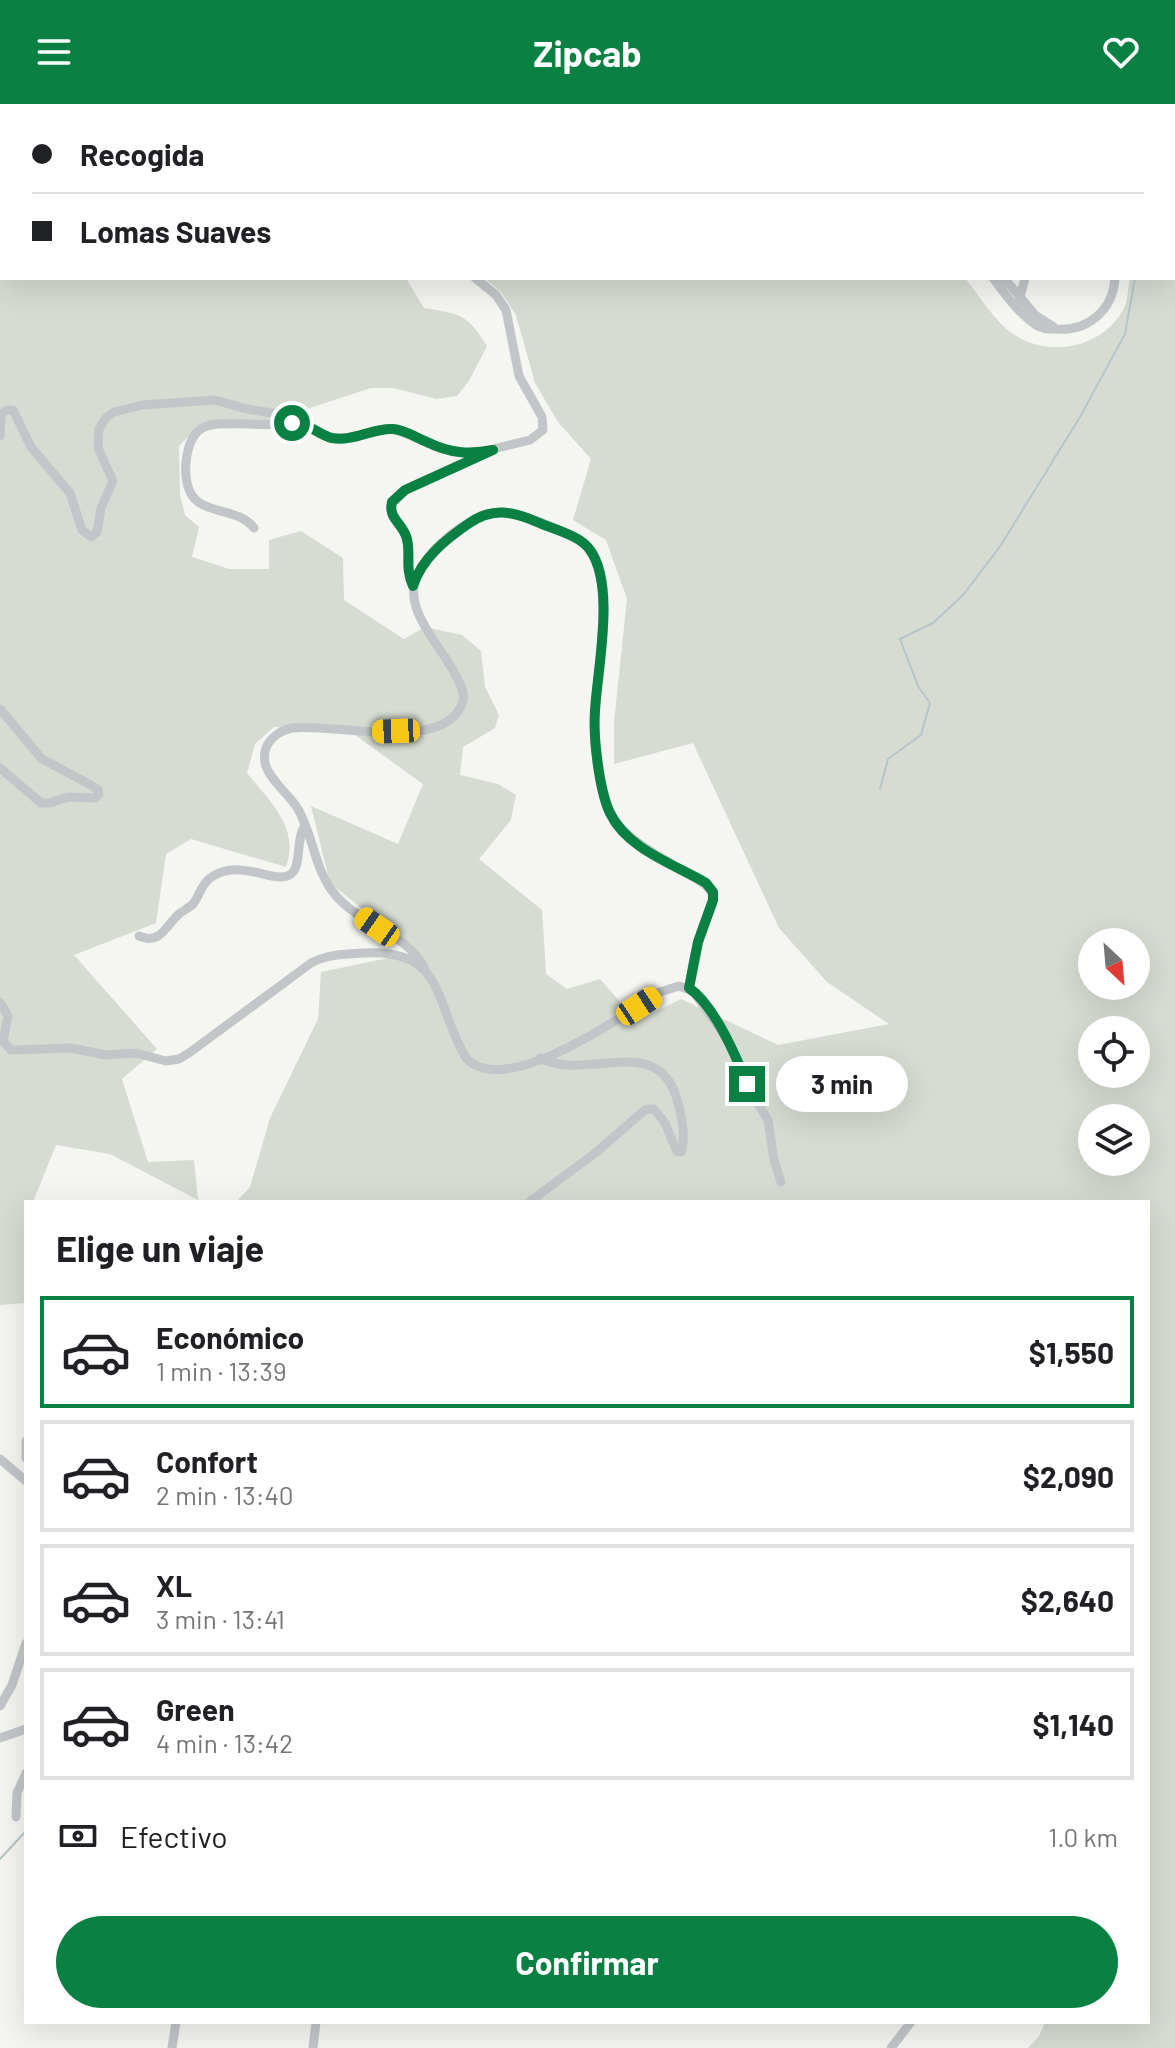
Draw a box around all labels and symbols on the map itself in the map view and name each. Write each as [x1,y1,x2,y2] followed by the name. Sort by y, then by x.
[274,405,310,441] route start
[372,718,420,744] car
[350,903,404,951] car
[1078,928,1150,1000] north arrow
[612,983,666,1029] car
[775,1056,907,1112] callout: 3 min
[729,1066,765,1102] route end

